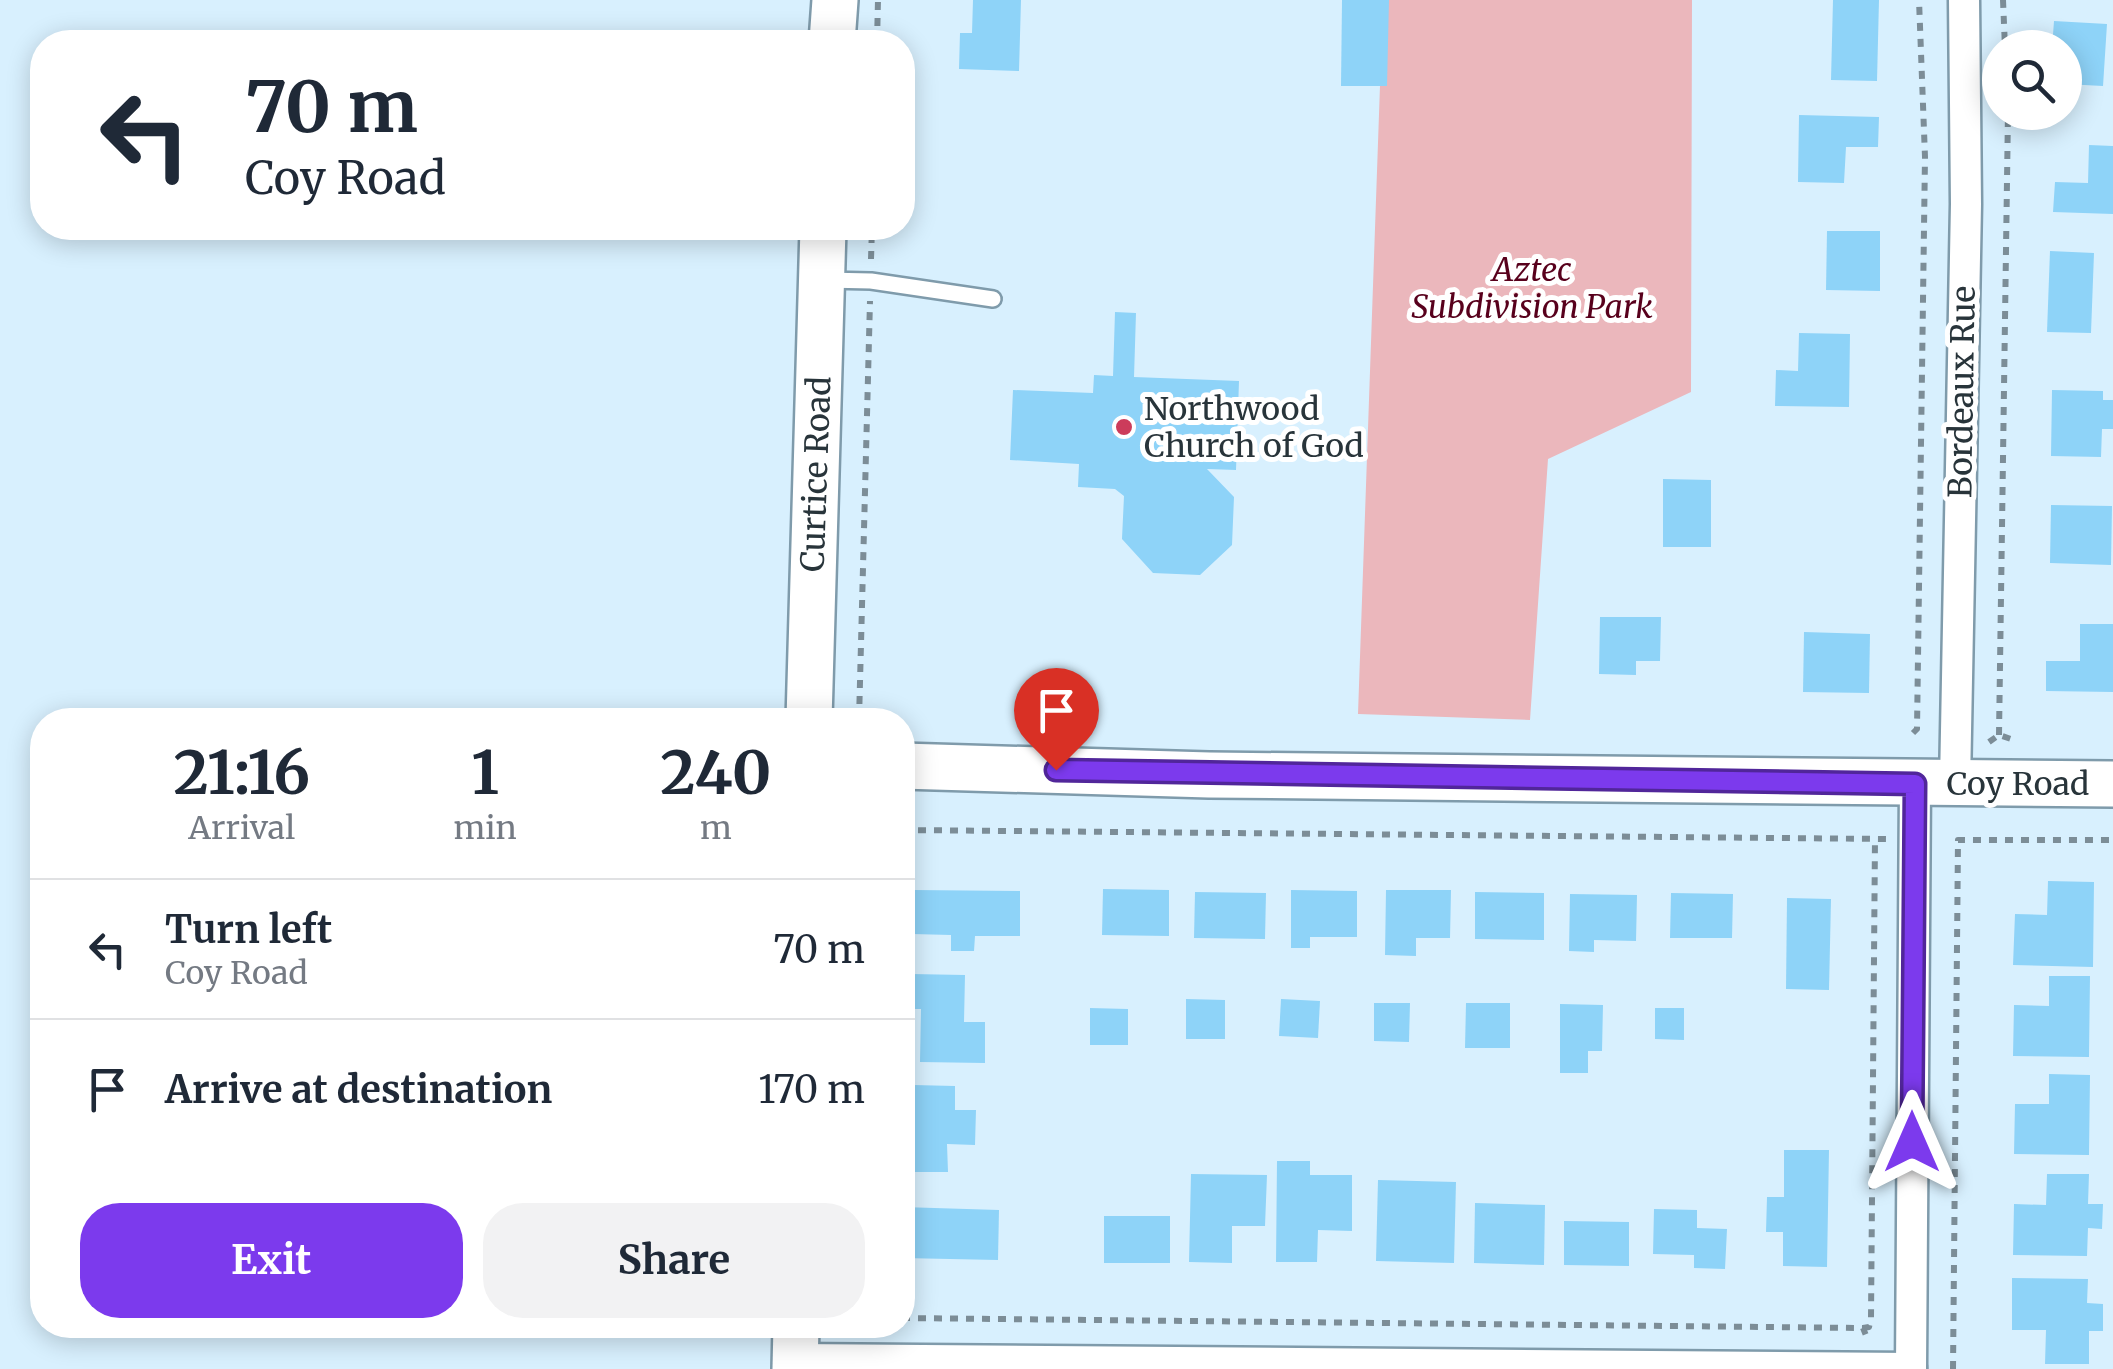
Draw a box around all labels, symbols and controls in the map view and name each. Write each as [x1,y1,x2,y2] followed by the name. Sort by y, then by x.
[1982,30,2082,130] map controls
[1982,30,2082,130] button: search
[245,63,418,151] text: 70 m
[80,70,210,200] icon: left
[245,150,446,206] text: Coy Road
[1411,250,1653,327] park label: Aztec Subdivision Park
[1940,286,1984,498] street label: Bordeaux Rue
[793,376,839,572] street label: Curtice Road
[1144,389,1364,466] place label: Northwood Church of God
[1113,416,1135,438] marker: Northwood Church of God
[1014,668,1099,771] pin
[1029,683,1084,738] icon: arrive
[173,735,310,810] text: 21:16
[471,735,499,810] text: 1
[660,735,772,810] text: 240
[1947,764,2089,804] street label: Coy Road
[188,808,295,848] text: Arrival
[454,808,517,848] text: min
[700,808,732,848] text: m
[165,906,332,953] text: Turn left
[80,922,135,977] icon: left
[773,926,865,973] text: 70 m
[165,953,308,993] text: Coy Road
[80,1062,135,1117] icon: arrive
[165,1066,552,1113] text: Arrive at destination
[758,1066,865,1113] text: 170 m
[1860,1090,1964,1194] position arrow
[80,1203,463,1318] button: Exit
[483,1203,865,1318] button: Share

